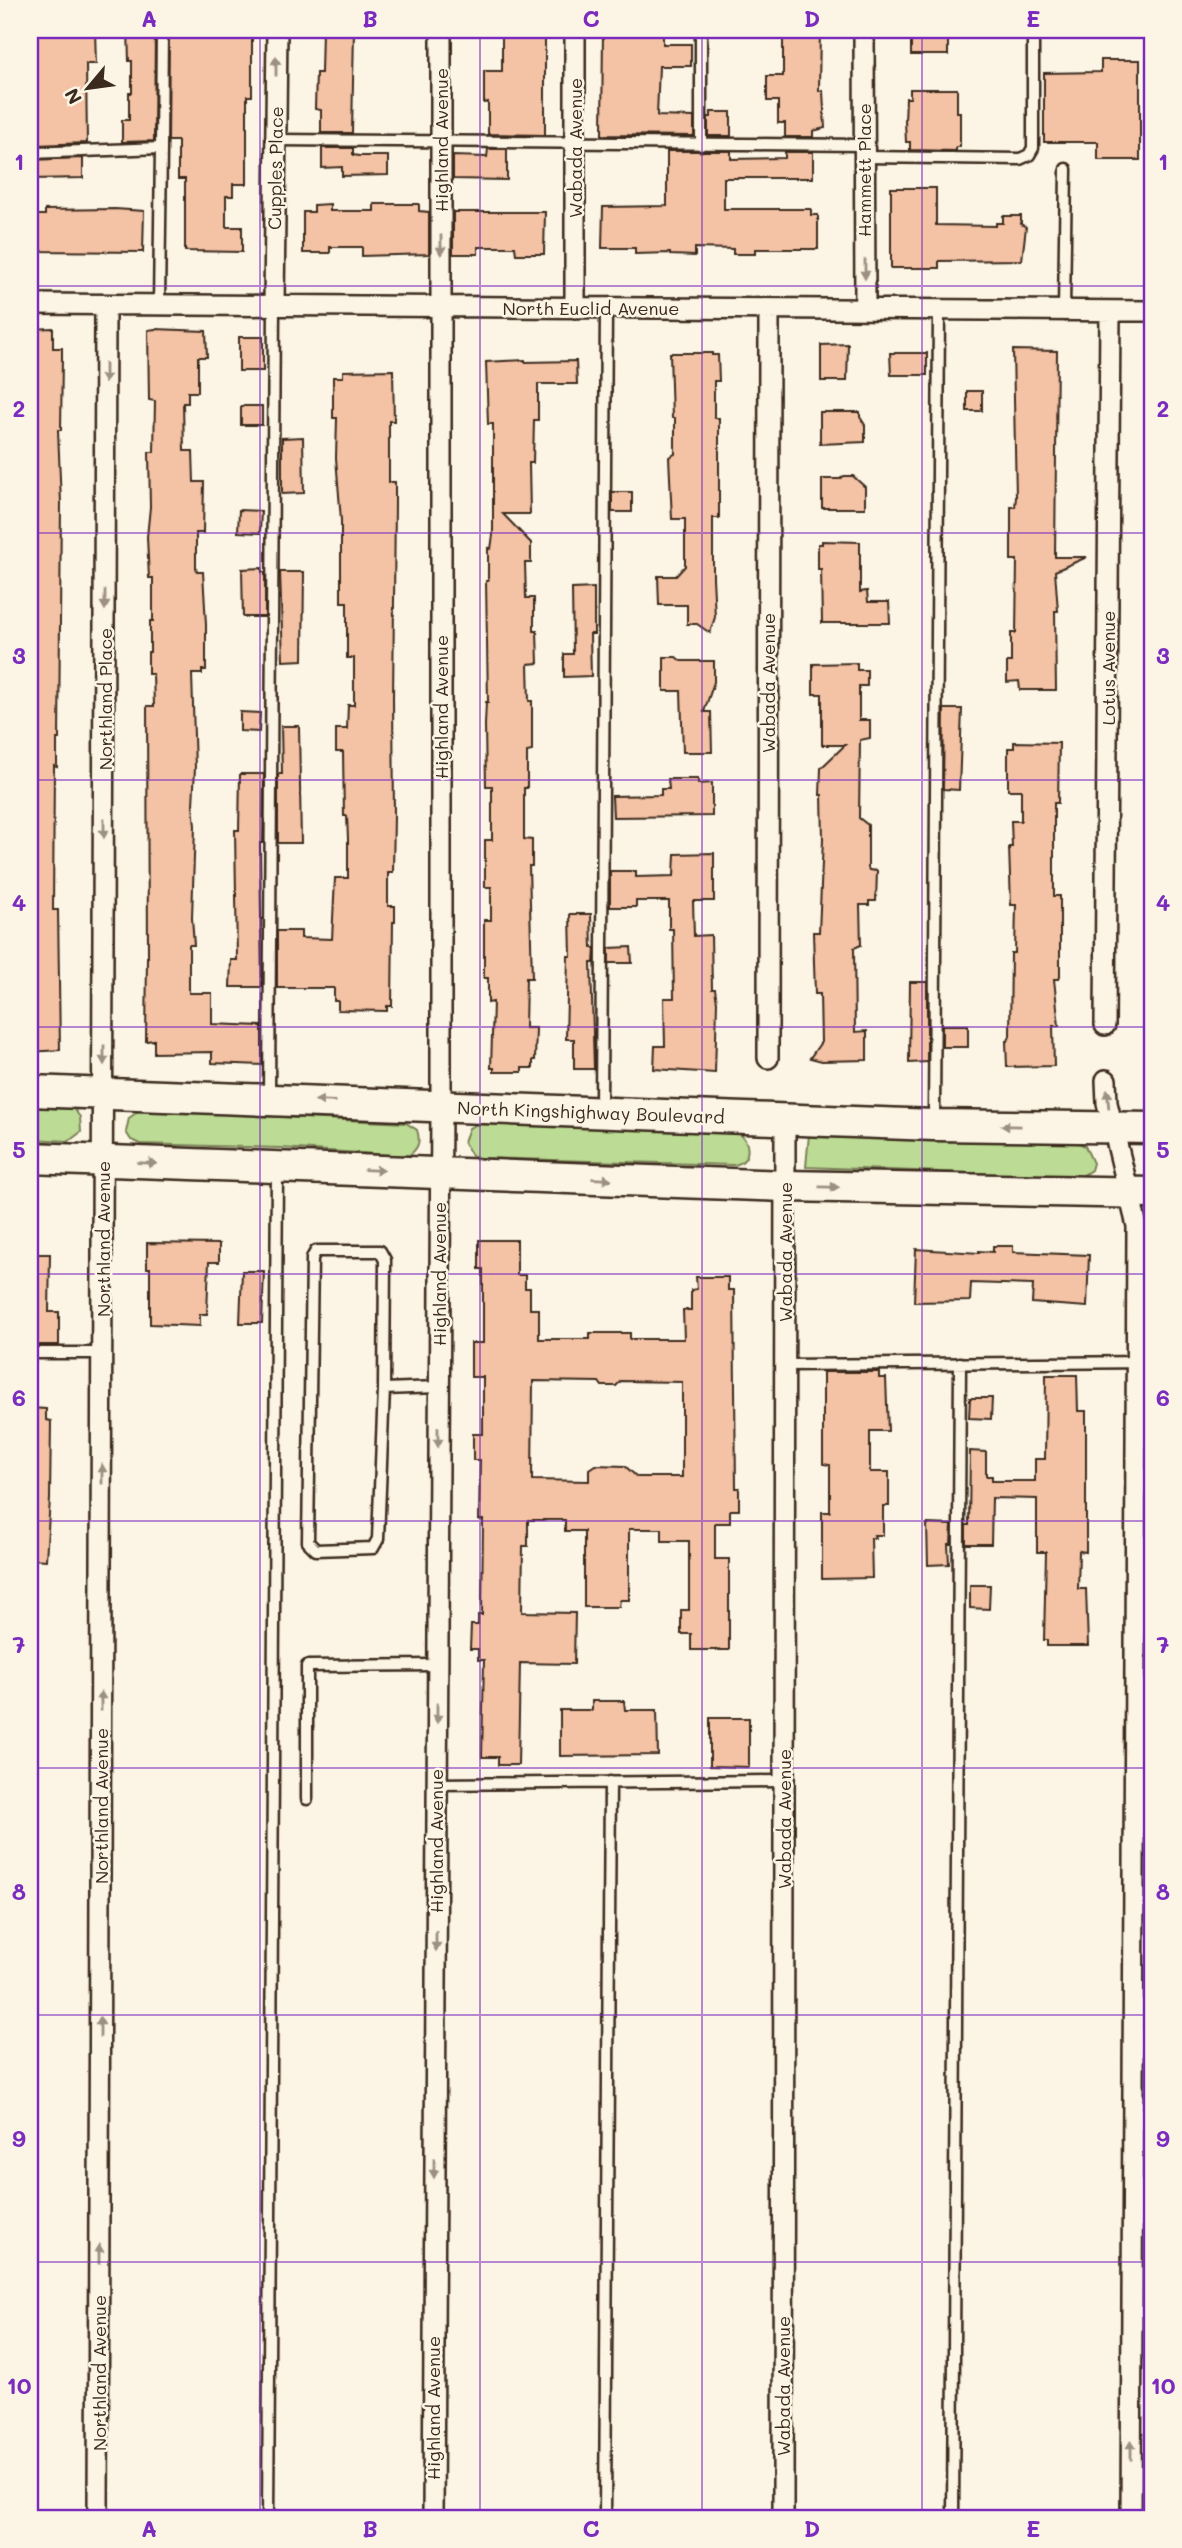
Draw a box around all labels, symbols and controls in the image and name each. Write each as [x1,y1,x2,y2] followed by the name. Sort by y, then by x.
[141,3,157,33] text: A
[362,3,378,33] text: B
[582,3,600,33] text: C
[804,3,820,33] text: D
[1026,3,1040,33] text: E
[52,52,122,122] north arrow
[270,55,282,77] one-way arrow
[429,68,453,212] street label: Highland Avenue
[563,78,587,218] street label: Wabada Avenue
[58,84,87,109] text: N
[852,103,876,237] street label: Hammett Place
[262,106,288,230] street label: Cupples Place
[14,146,24,176] text: 1
[1158,146,1168,176] text: 1
[435,234,447,256] one-way arrow
[859,259,870,281] one-way arrow
[502,296,680,320] street label: North Euclid Avenue
[99,362,111,384] one-way arrow
[13,393,25,423] text: 2
[1157,393,1169,423] text: 2
[99,590,111,612] one-way arrow
[1096,611,1120,725] street label: Lotus Avenue
[756,613,780,753] street label: Wabada Avenue
[93,628,117,770] street label: Northland Place
[429,635,453,779] street label: Highland Avenue
[12,640,26,670] text: 3
[1156,640,1170,670] text: 3
[98,817,110,839] one-way arrow
[12,887,26,917] text: 4
[1156,887,1170,917] text: 4
[98,1045,110,1067] one-way arrow
[1102,1088,1113,1110] one-way arrow
[457,1095,725,1129] street label: North Kingshighway Boulevard
[314,1096,336,1107] one-way arrow
[999,1120,1021,1132] one-way arrow
[12,1134,26,1164] text: 5
[1156,1134,1170,1164] text: 5
[136,1157,158,1168] one-way arrow
[91,1161,115,1317] street label: Northland Avenue
[364,1165,386,1176] one-way arrow
[591,1173,613,1184] one-way arrow
[818,1181,840,1192] one-way arrow
[773,1182,797,1322] street label: Wabada Avenue
[427,1202,451,1346] street label: Highland Avenue
[12,1382,26,1412] text: 6
[1156,1382,1170,1412] text: 6
[432,1426,444,1448] one-way arrow
[96,1462,108,1484] one-way arrow
[13,1629,26,1659] text: 7
[1157,1629,1170,1659] text: 7
[95,1690,107,1712] one-way arrow
[431,1703,443,1725] one-way arrow
[89,1728,113,1884] street label: Northland Avenue
[772,1749,796,1889] street label: Wabada Avenue
[424,1769,448,1913] street label: Highland Avenue
[12,1876,26,1906] text: 8
[1156,1876,1170,1906] text: 8
[430,1930,441,1952] one-way arrow
[94,2015,106,2037] one-way arrow
[12,2123,26,2153] text: 9
[1156,2123,1170,2153] text: 9
[428,2158,440,2180] one-way arrow
[93,2243,105,2265] one-way arrow
[87,2295,111,2451] street label: Northland Avenue
[771,2316,795,2456] street label: Wabada Avenue
[421,2336,445,2480] street label: Highland Avenue
[7,2370,32,2400] text: 10
[1151,2370,1176,2400] text: 10
[1125,2439,1137,2461] one-way arrow
[141,2513,157,2543] text: A
[362,2513,378,2543] text: B
[582,2513,600,2543] text: C
[804,2513,820,2543] text: D
[1026,2513,1040,2543] text: E

